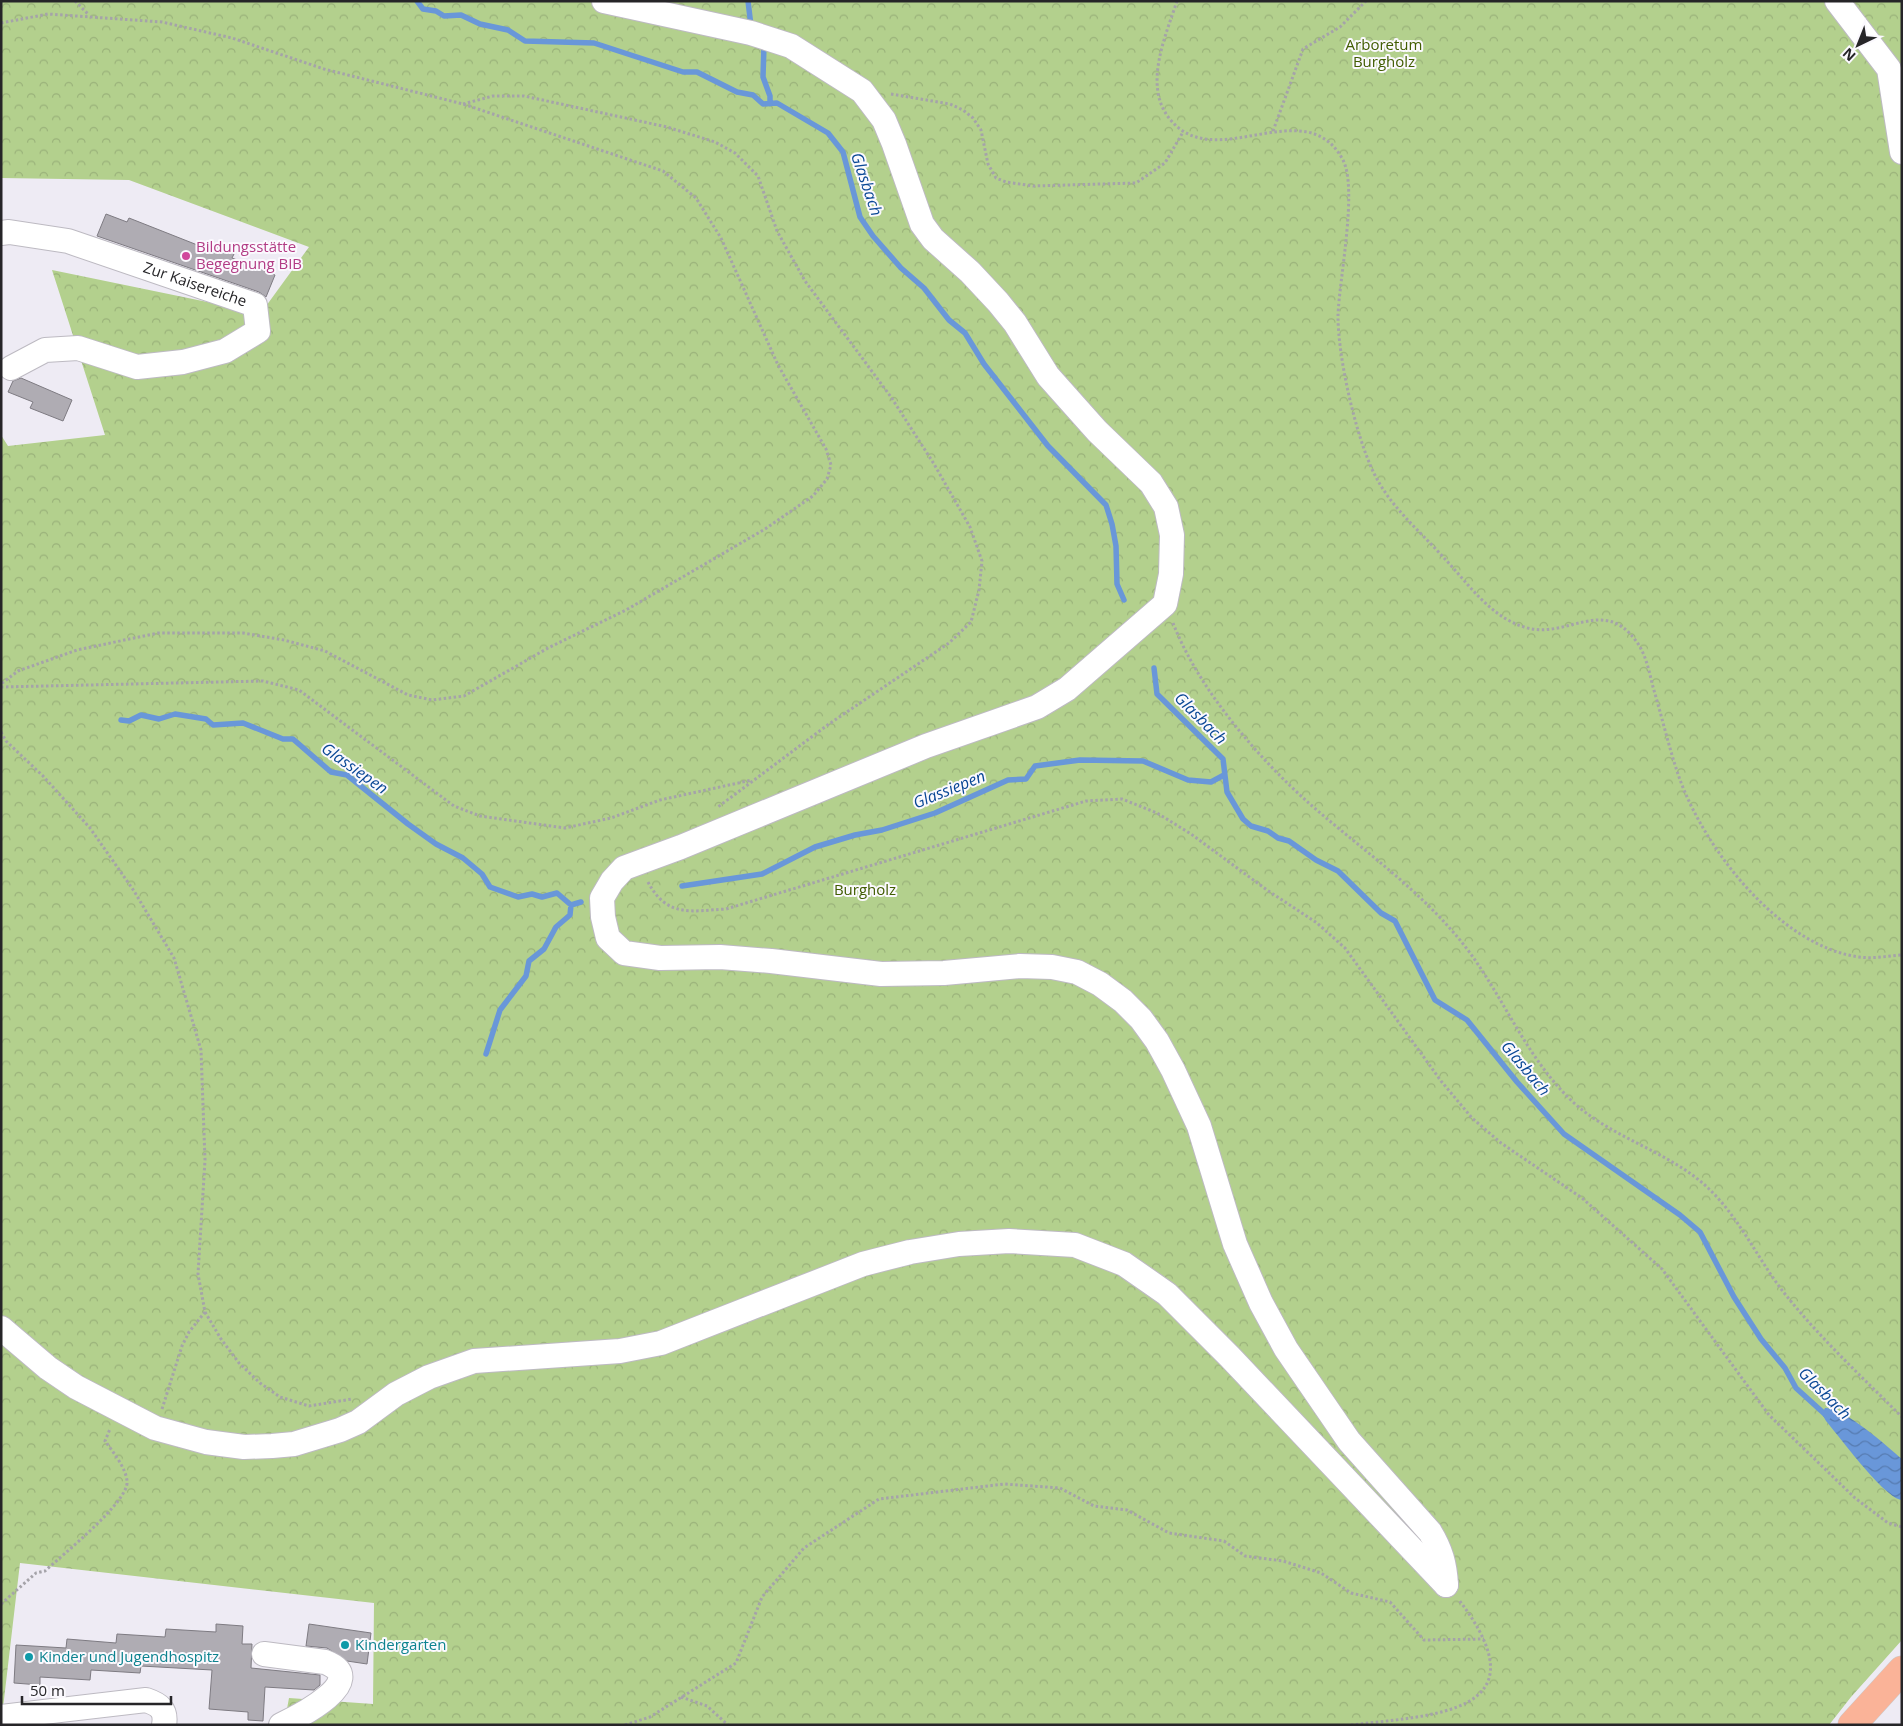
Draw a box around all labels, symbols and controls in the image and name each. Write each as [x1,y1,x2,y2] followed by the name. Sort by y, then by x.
[1833,20,1883,70] north arrow
[1346,34,1422,71] park label: Arboretum Burgholz
[1838,44,1859,66] text: N
[846,149,888,219] water label: Glasbach
[196,236,302,273] place label: Bildungsstätte Begegnung BIB
[180,250,192,262] marker: Bildungsstätte Begegnung BIB
[141,257,250,310] street label: Zur Kaisereiche
[1170,687,1232,749] water label: Glasbach
[317,737,393,799] water label: Glassiepen
[910,765,988,813] water label: Glassiepen
[834,879,896,899] park label: Burgholz
[1496,1036,1556,1100] water label: Glasbach
[1794,1362,1856,1424] water label: Glasbach
[355,1634,446,1654] place label: Kindergarten
[339,1639,351,1651] marker: Kindergarten
[39,1646,219,1666] place label: Kinder und Jugendhospitz
[23,1651,35,1663] marker: Kinder und Jugendhospitz
[22,1674,171,1706] scale bar
[30,1680,65,1700] text: 50 m

